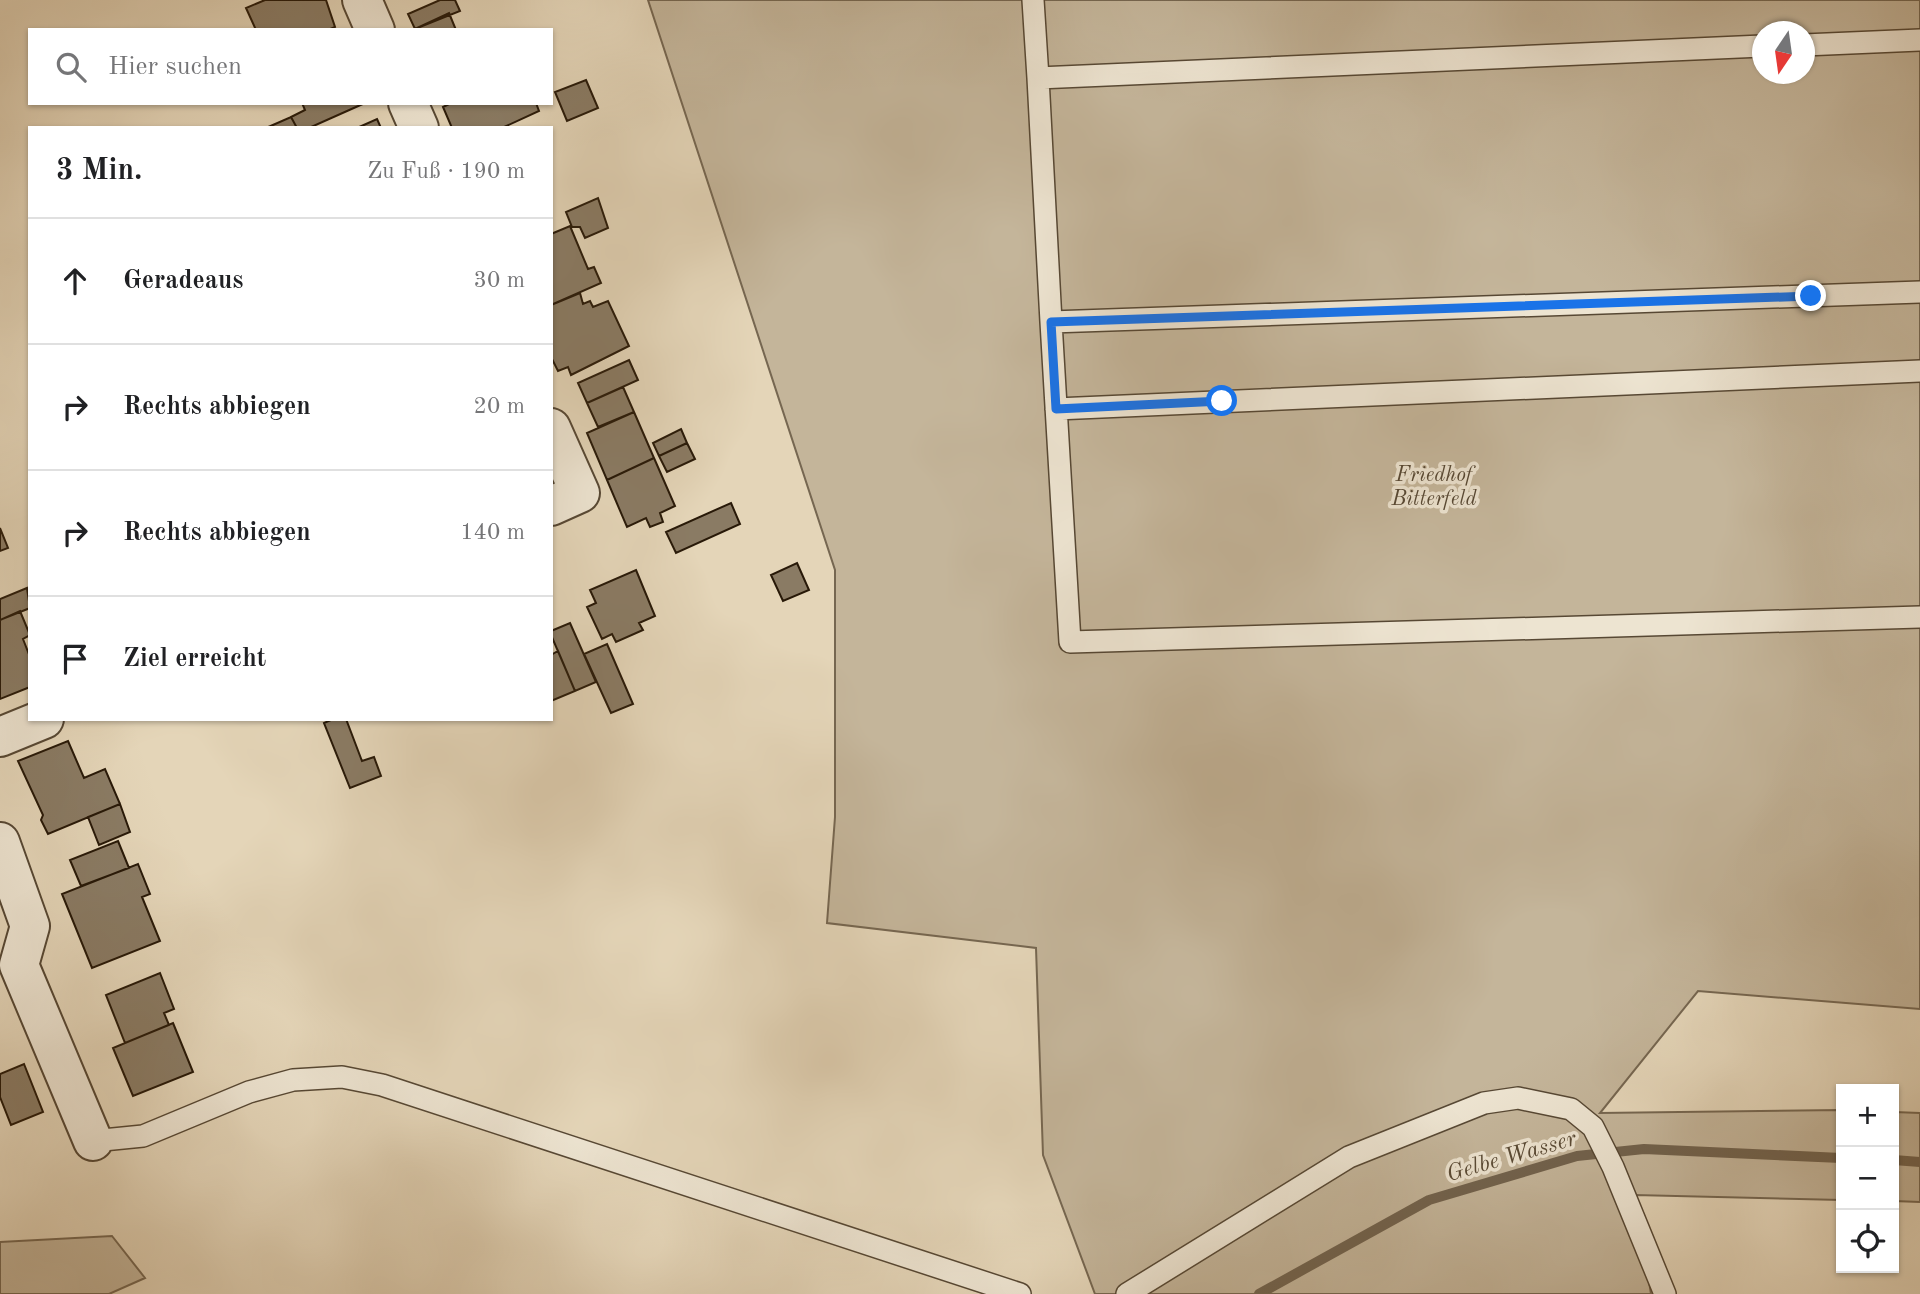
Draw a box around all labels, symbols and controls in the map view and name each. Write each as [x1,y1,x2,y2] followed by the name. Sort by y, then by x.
[1752,21,1815,84] north arrow
[28,28,553,105] search box
[52,48,90,86] icon: search
[108,54,242,80] text: Hier suchen
[56,156,142,186] text: 3 Min.
[367,160,525,183] text: Zu Fuß · 190 m
[56,262,94,300] icon: ahead
[123,268,243,294] text: Geradeaus
[474,269,525,292] text: 30 m
[1795,280,1826,311] route end
[1206,385,1237,416] route start
[56,388,94,426] icon: right
[123,394,311,420] text: Rechts abbiegen
[474,395,525,418] text: 20 m
[1390,465,1477,510] park label: Friedhof Bitterfeld
[56,514,94,552] icon: right
[123,520,311,546] text: Rechts abbiegen
[460,521,525,544] text: 140 m
[56,640,94,678] icon: arrive
[123,646,266,672] text: Ziel erreicht
[1836,1084,1899,1273] map controls
[1836,1084,1899,1147] button: +
[1444,1127,1580,1186] water label: Gelbe Wasser
[1836,1147,1899,1210] button: −
[1836,1210,1899,1273] button: locate

